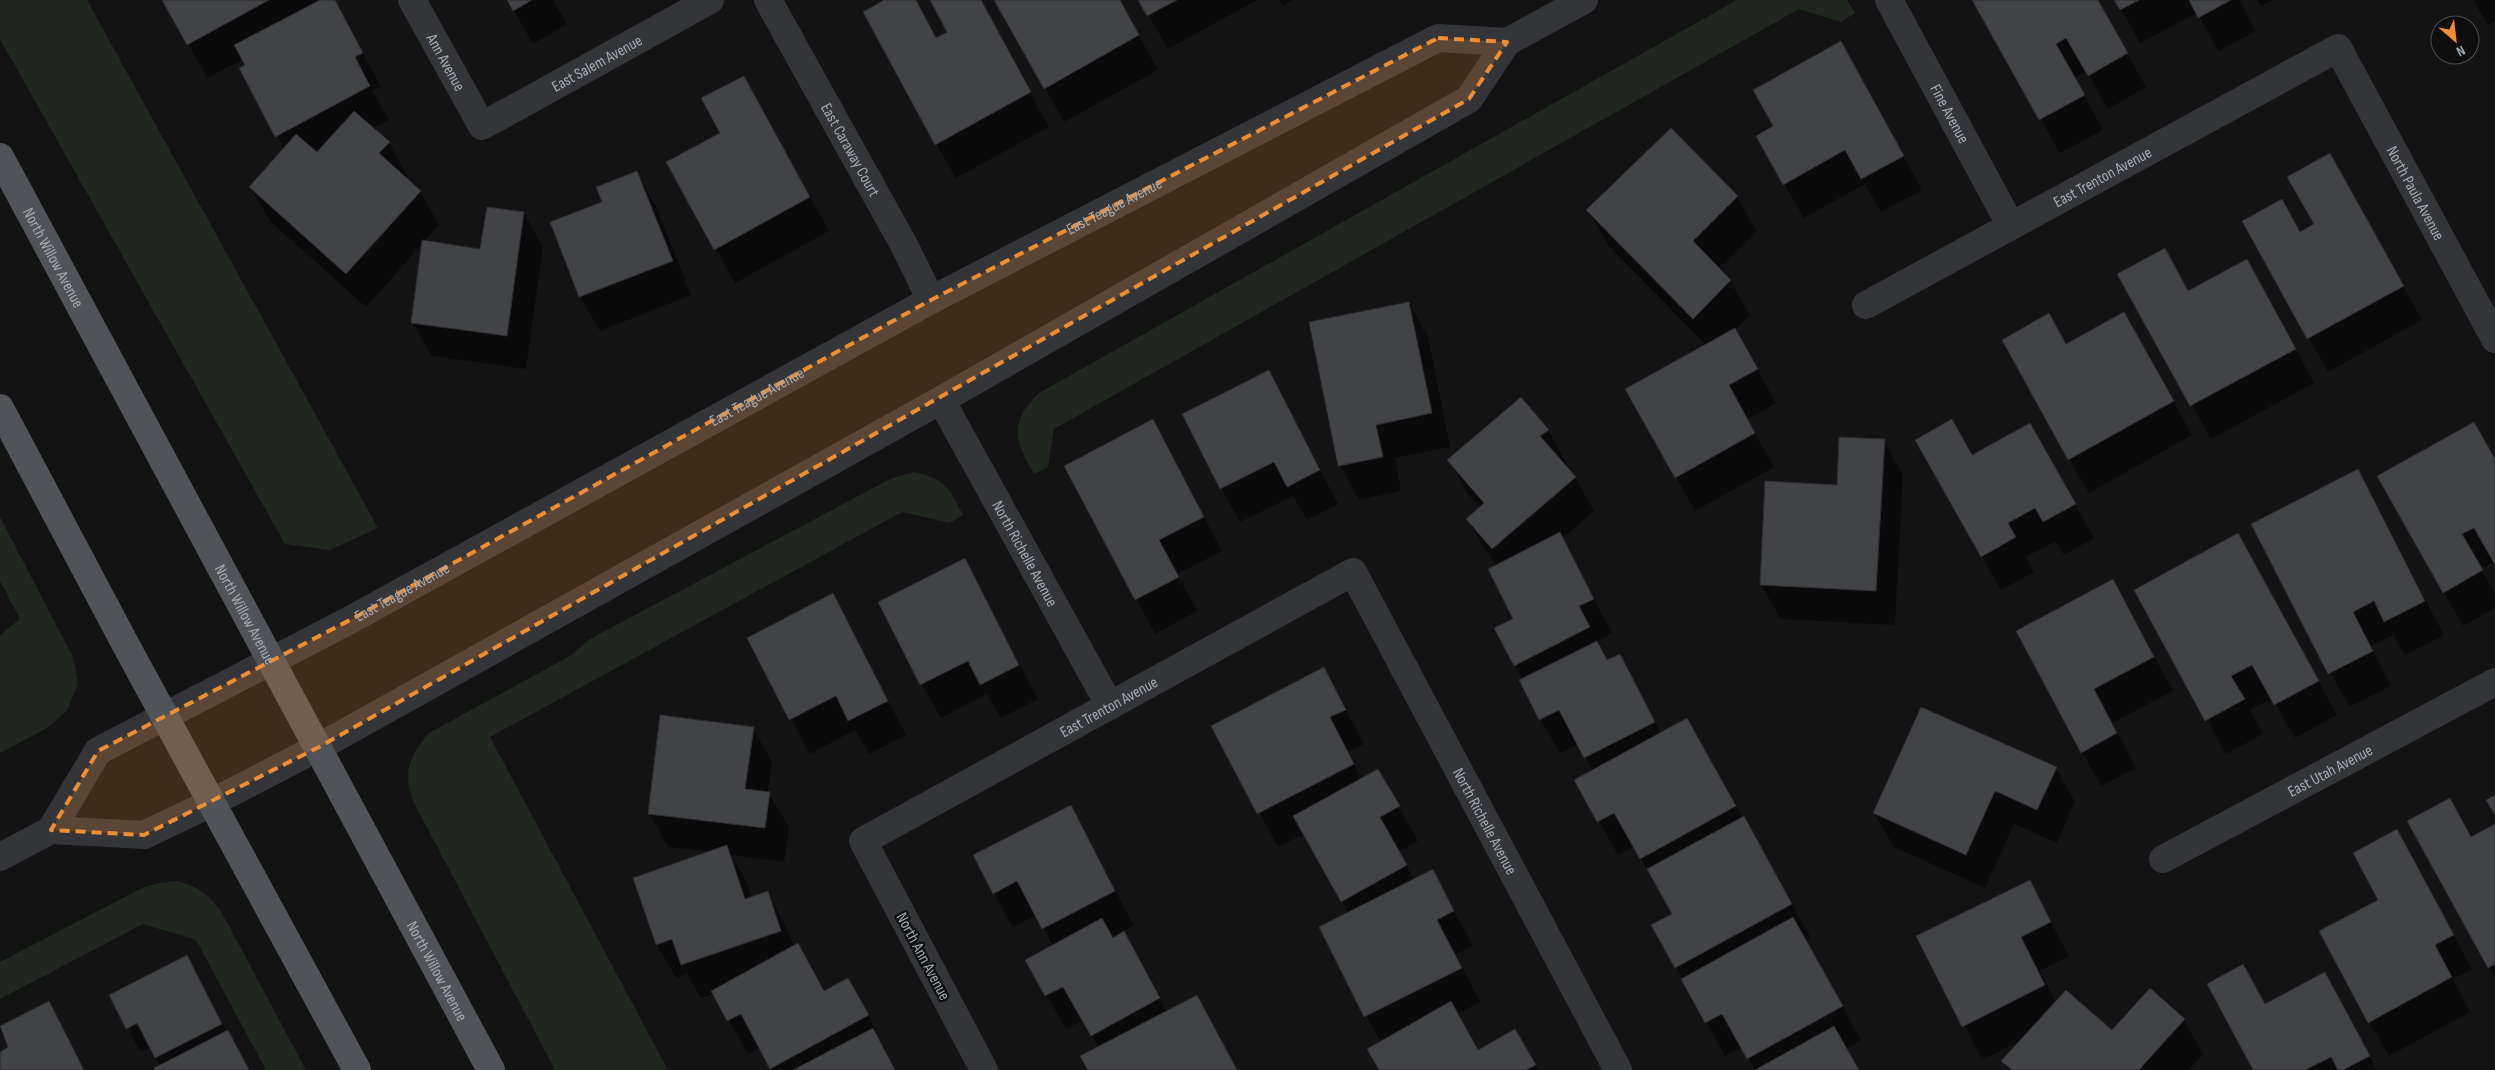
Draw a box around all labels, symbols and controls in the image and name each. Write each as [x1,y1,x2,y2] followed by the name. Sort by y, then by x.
[2430,15,2480,65] north arrow
[421,30,469,95] street label: Ann Avenue
[549,31,646,97] street label: East Salem Avenue
[2454,42,2468,60] text: N
[1925,81,1973,147] street label: Fine Avenue
[816,100,883,200] street label: East Caraway Court
[2051,143,2155,212] street label: East Trenton Avenue
[2382,143,2448,244] street label: North Paula Avenue
[1063,174,1166,239] street label: East Teague Avenue
[18,205,87,311] street label: North Willow Avenue
[707,364,808,431] street label: East Teague Avenue
[987,498,1061,610] street label: North Richelle Avenue
[352,559,453,626] street label: East Teague Avenue
[210,562,279,668] street label: North Willow Avenue
[1057,673,1161,742] street label: East Trenton Avenue
[2285,741,2376,802] street label: East Utah Avenue
[1448,765,1520,878] street label: North Richelle Avenue
[892,910,954,1004] street label: North Ann Avenue
[402,918,471,1025] street label: North Willow Avenue

